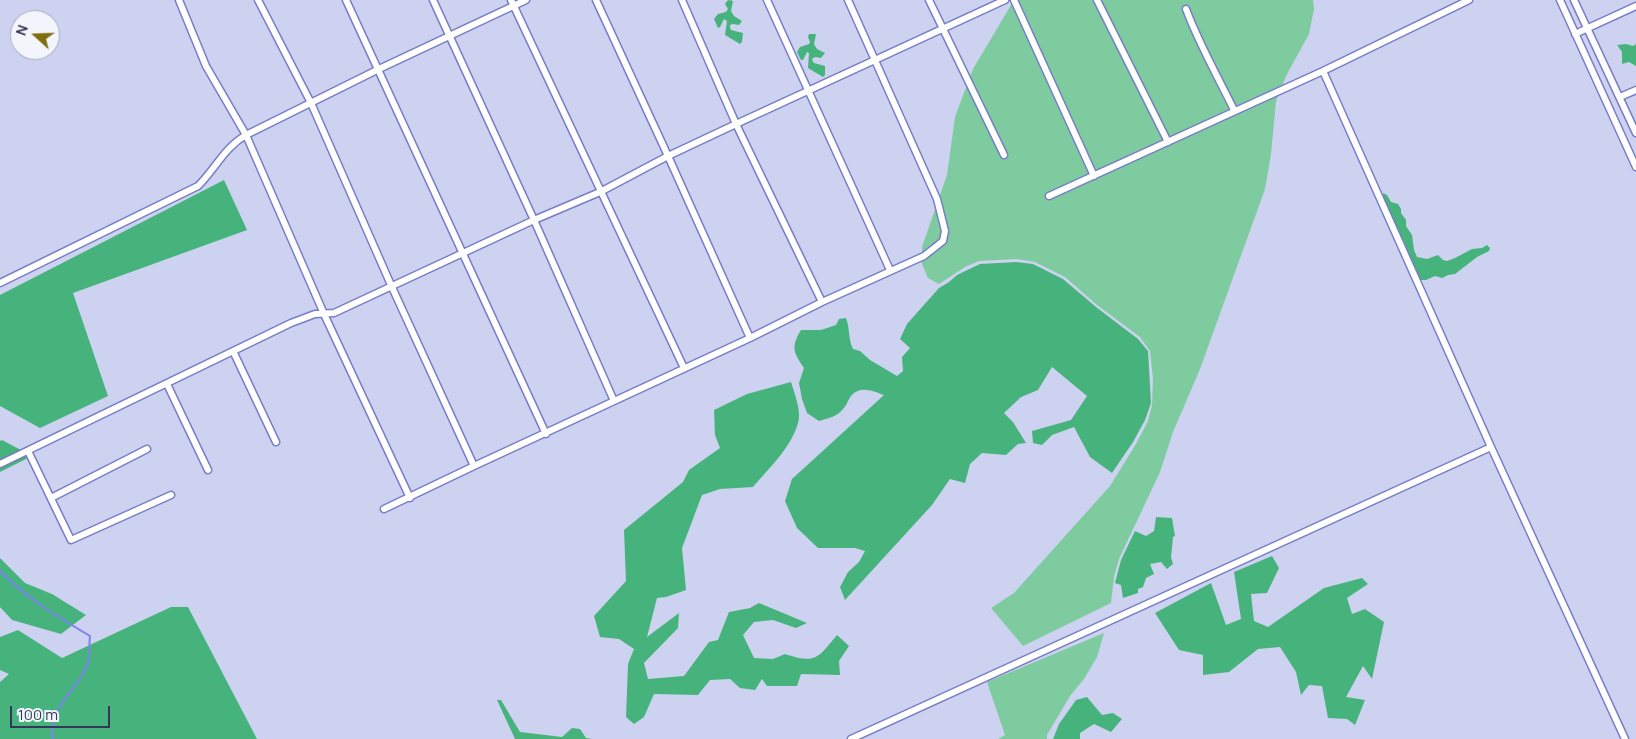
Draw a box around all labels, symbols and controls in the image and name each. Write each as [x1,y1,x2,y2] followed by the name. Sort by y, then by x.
[10,10,60,60] north arrow
[11,22,32,38] text: N
[12,696,112,728] scale bar
[18,704,58,725] text: 100 m

